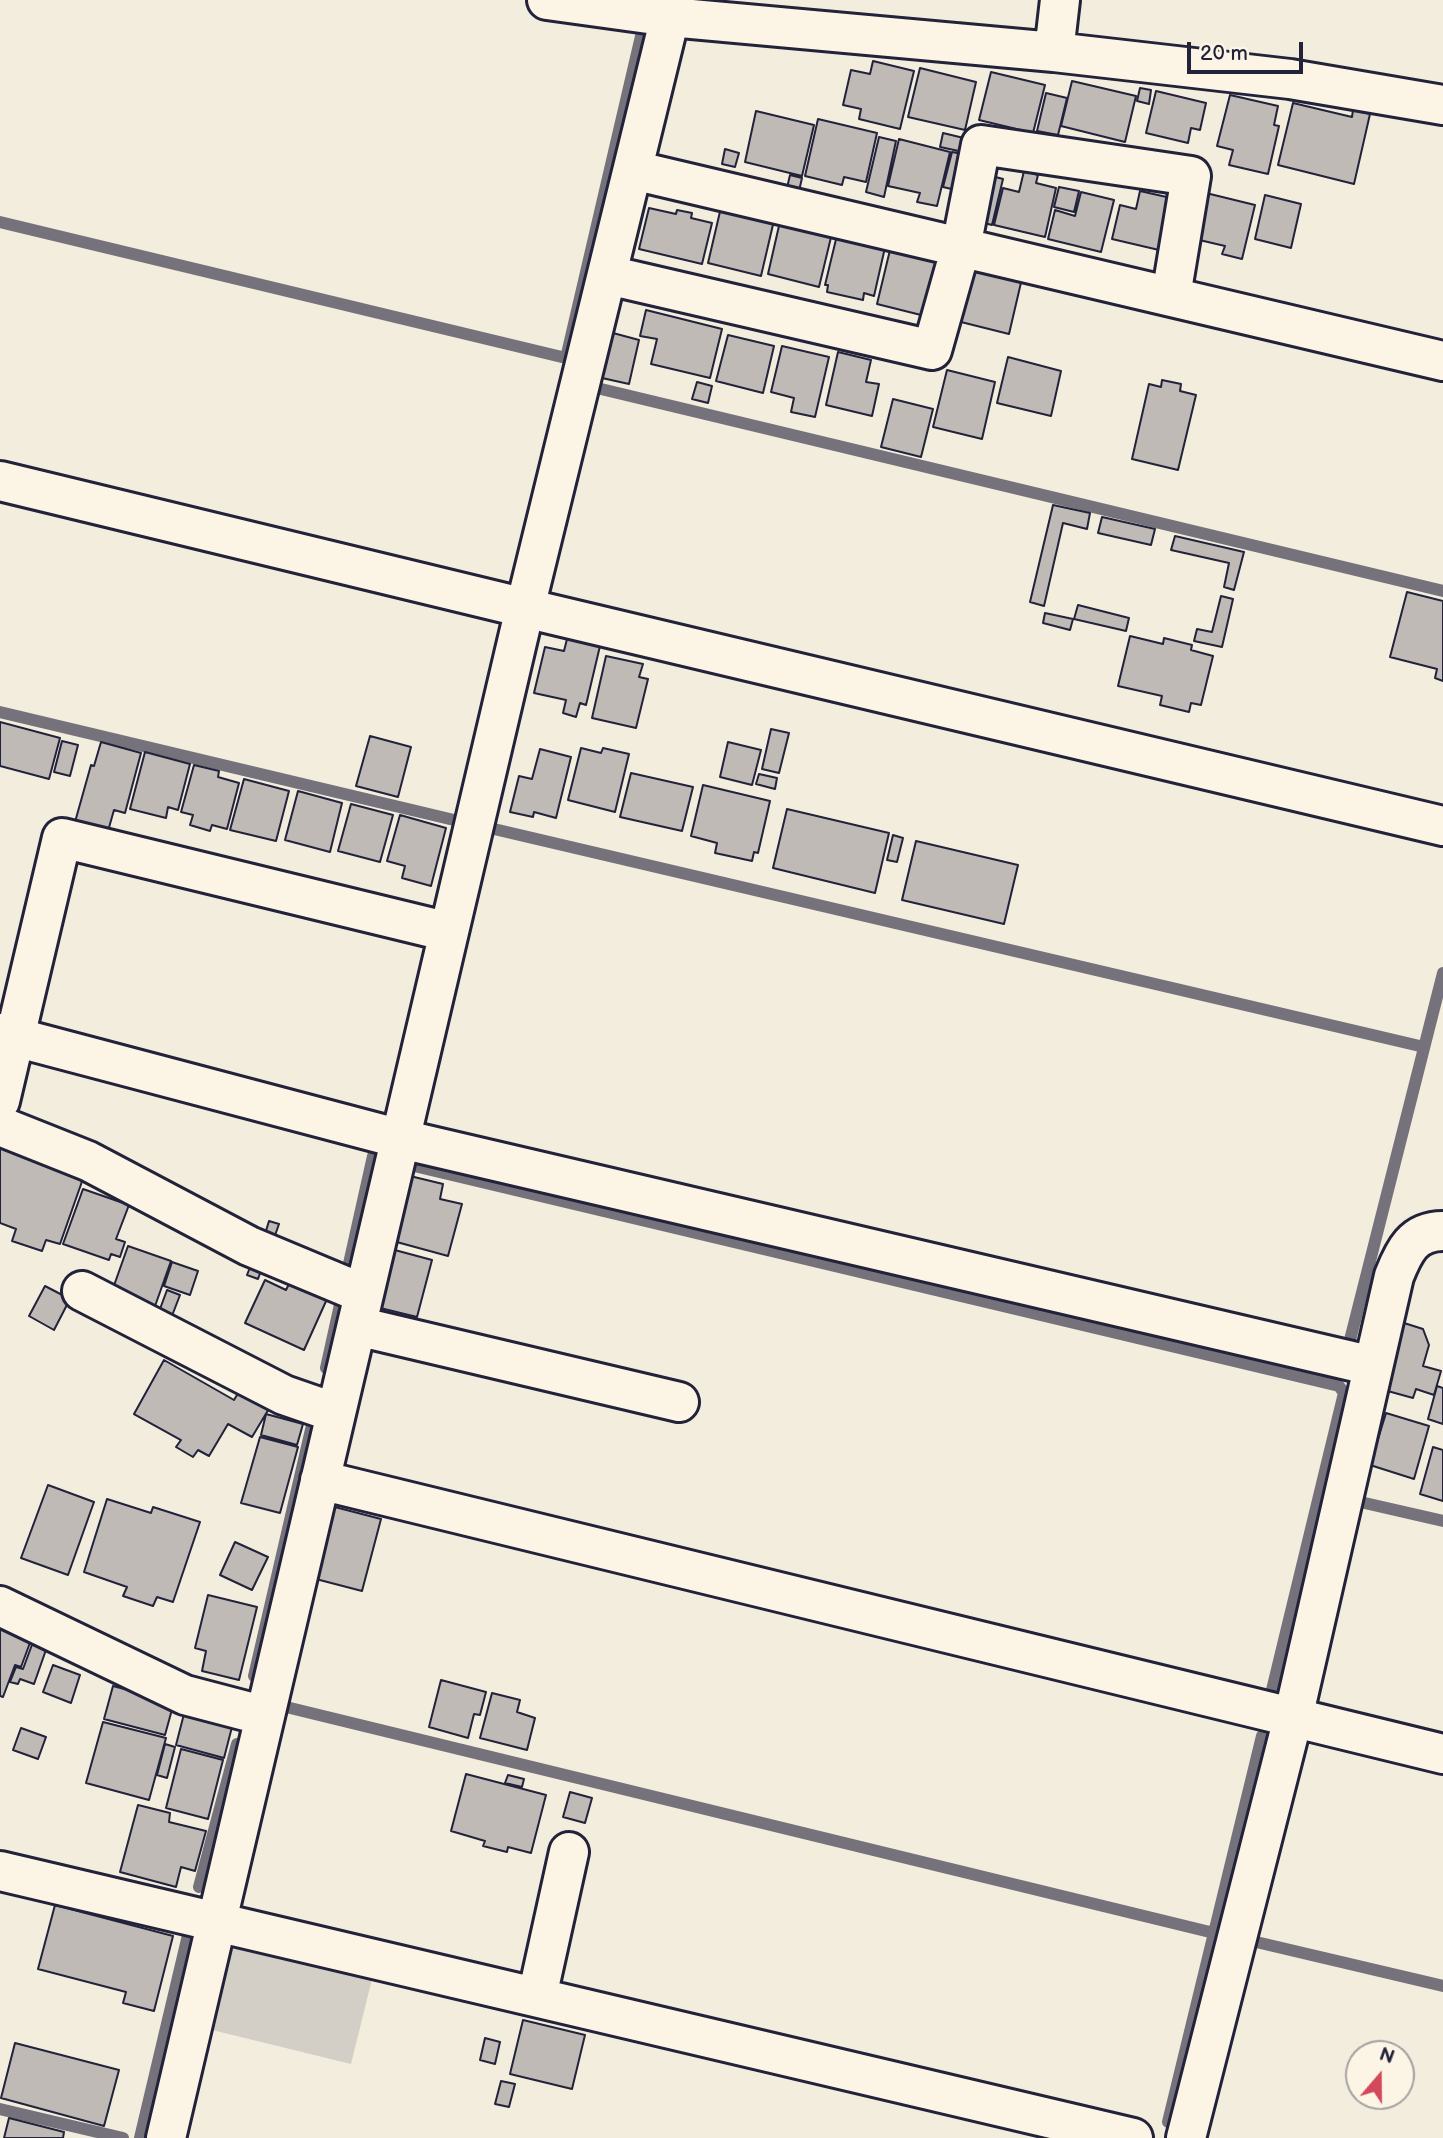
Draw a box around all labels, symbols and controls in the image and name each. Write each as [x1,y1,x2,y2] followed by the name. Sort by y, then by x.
[1191,28,1306,72] scale bar
[1200,41,1248,66] text: 20 m
[1345,2040,1415,2110] north arrow
[1376,2043,1397,2070] text: N

